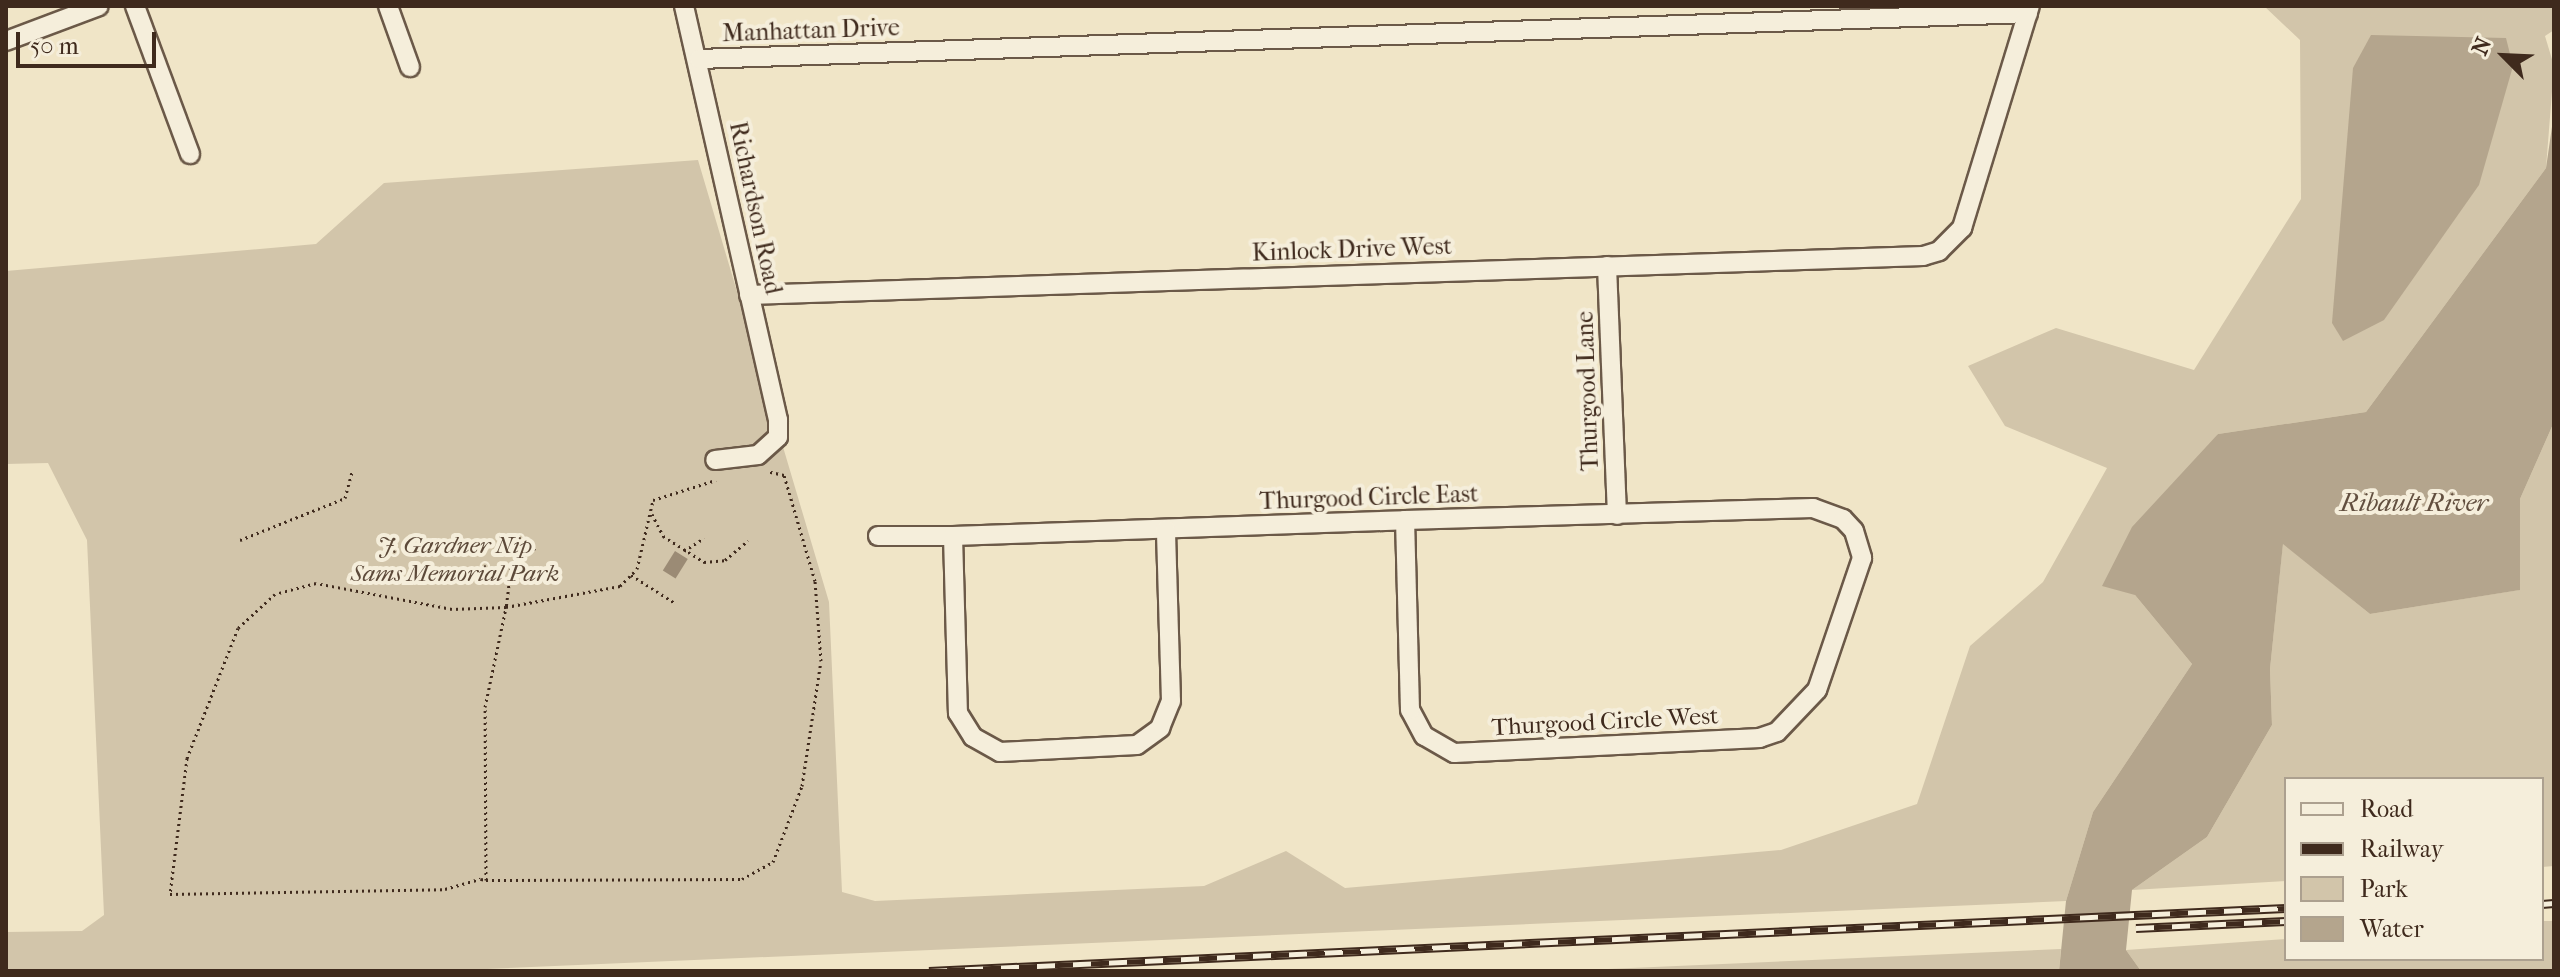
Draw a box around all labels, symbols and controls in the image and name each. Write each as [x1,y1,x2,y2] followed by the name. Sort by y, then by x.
[722,14,900,48] street label: Manhattan Drive
[20,16,160,66] scale bar
[2464,16,2544,96] north arrow
[30,32,79,60] text: 50 m
[2467,33,2497,59] text: N
[723,119,787,297] street label: Richardson Road
[1251,232,1453,268] street label: Kinlock Drive West
[1571,310,1605,472] street label: Thurgood Lane
[1259,480,1479,516] street label: Thurgood Circle East
[2340,487,2488,519] water label: Ribault River
[351,532,559,588] park label: J. Gardner Nip Sams Memorial Park
[1491,702,1719,742] street label: Thurgood Circle West
[2284,777,2544,961] legend
[2360,795,2413,823] text: Road
[2360,835,2443,863] text: Railway
[2360,875,2408,903] text: Park
[2360,915,2424,943] text: Water

